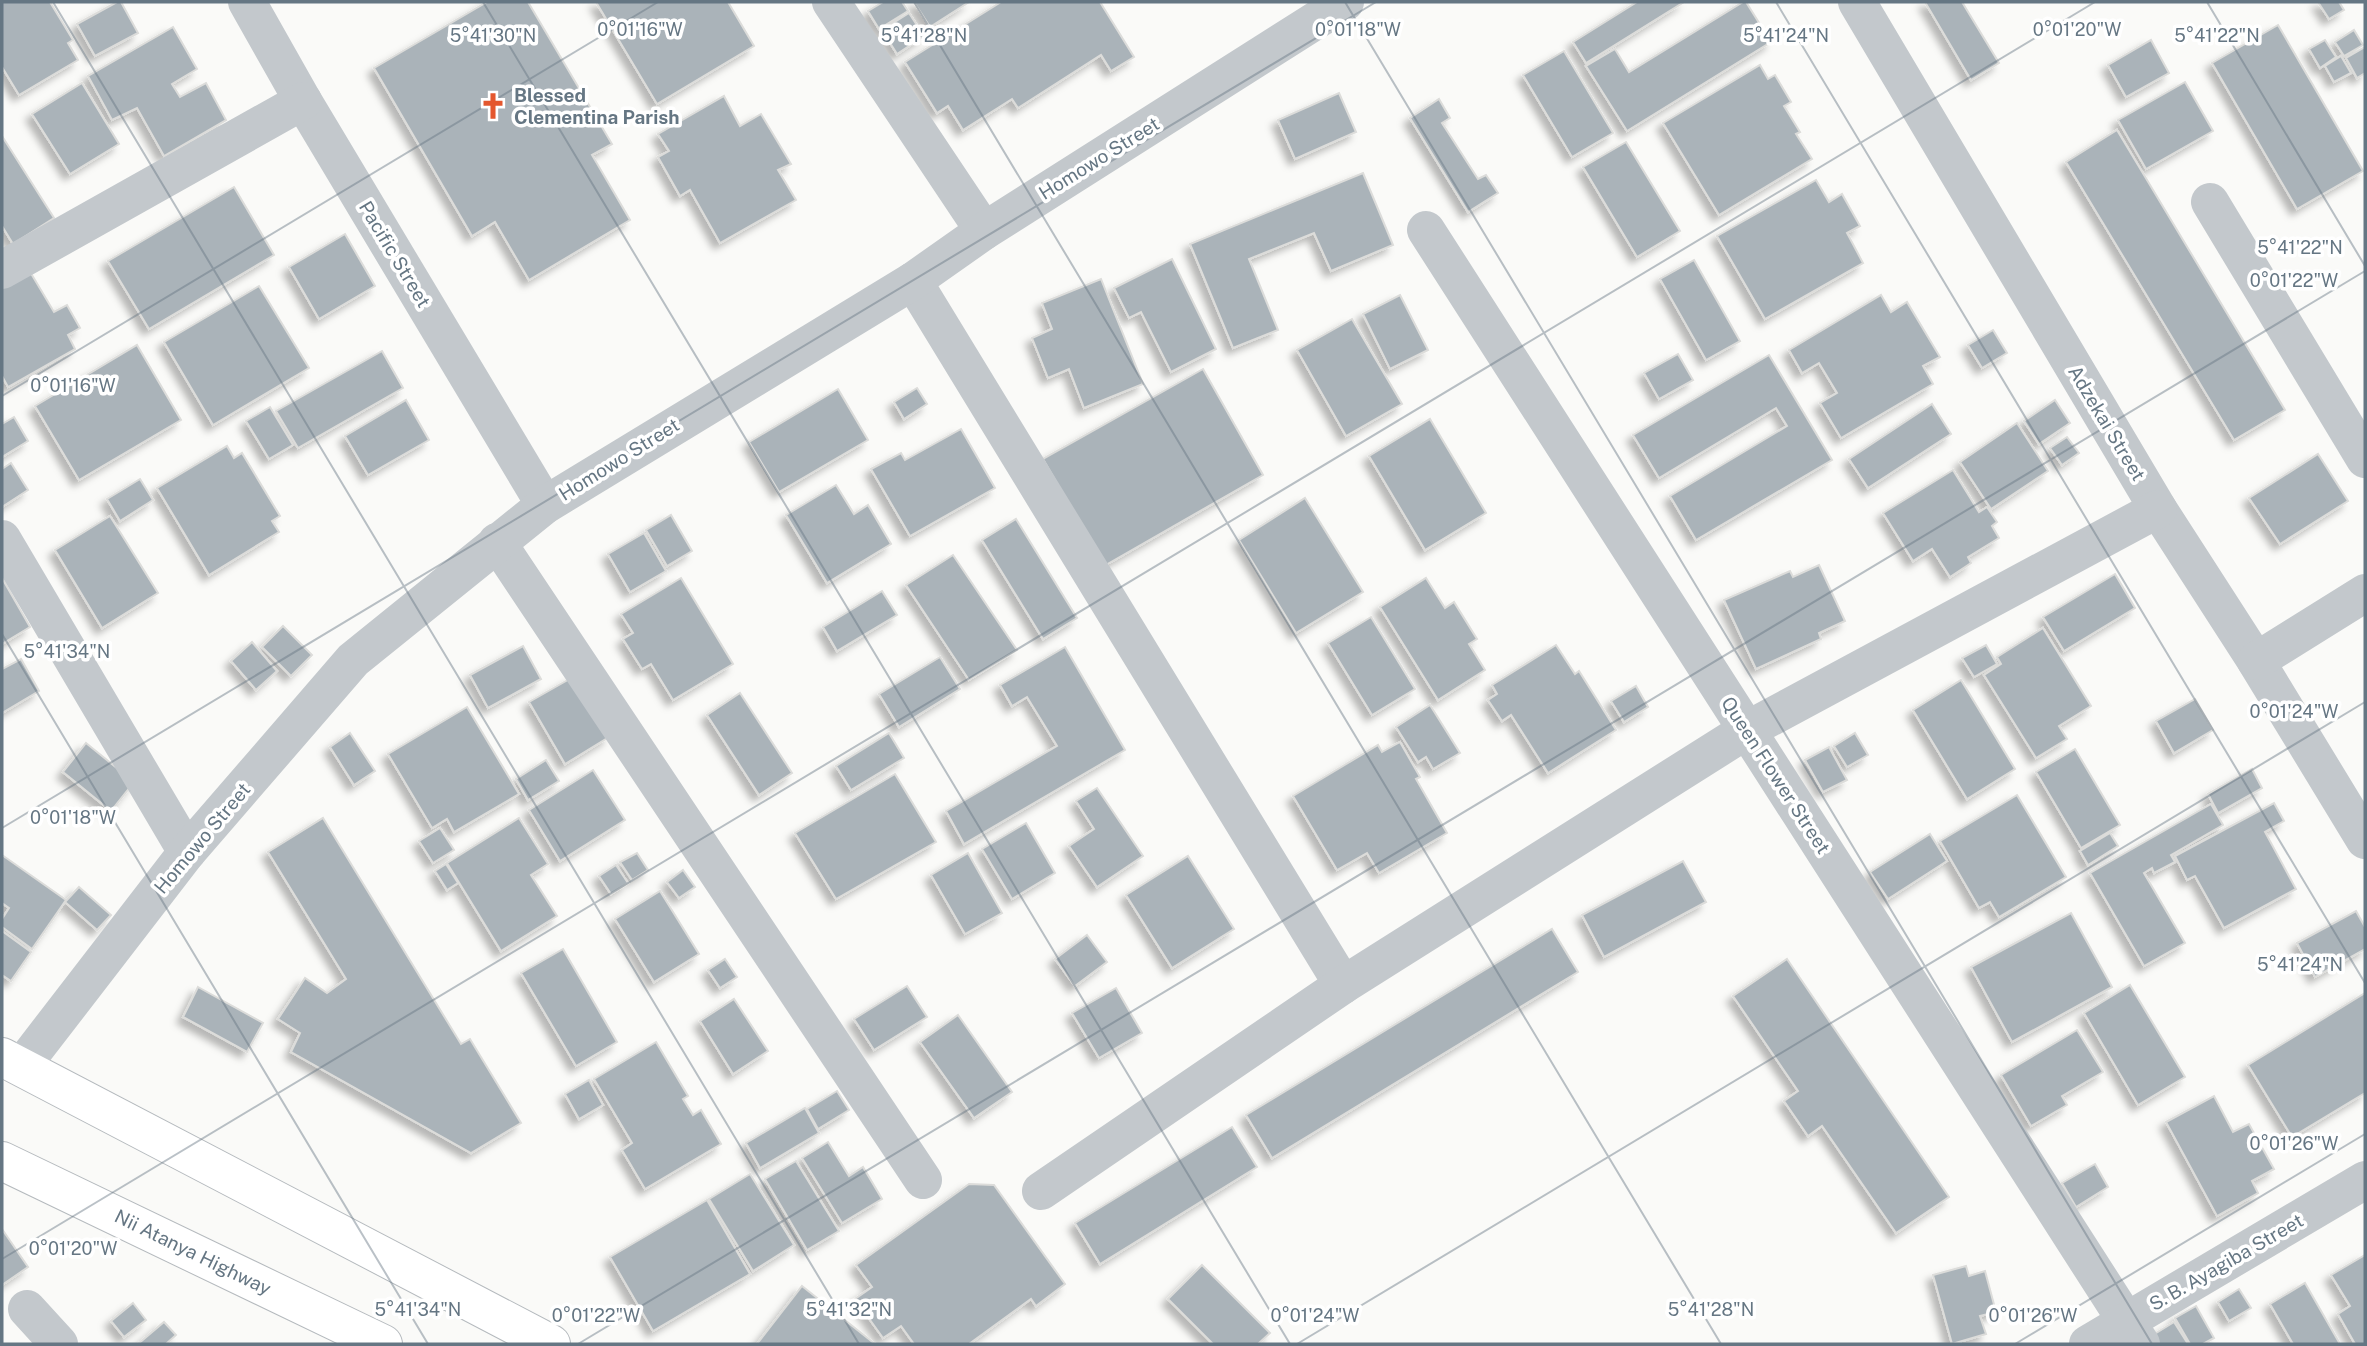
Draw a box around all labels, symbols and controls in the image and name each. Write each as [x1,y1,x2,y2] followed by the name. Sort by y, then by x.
[597,19,683,40] text: 0°01'16"W
[1315,19,1401,40] text: 0°01'18"W
[2033,19,2121,40] text: 0°01'20"W
[450,25,536,46] text: 5°41'30"N
[881,25,967,46] text: 5°41'28"N
[1743,25,1829,46] text: 5°41'24"N
[2174,25,2260,46] text: 5°41'22"N
[514,84,680,128] place label: Blessed Clementina Parish
[478,91,508,121] church icon: Blessed Clementina Parish
[1035,112,1163,204] street label: Homowo Street
[355,197,435,311] street label: Pacific Street
[2257,237,2343,258] text: 5°41'22"N
[2250,270,2338,291] text: 0°01'22"W
[2064,362,2150,484] street label: Adzekai Street
[30,375,116,396] text: 0°01'16"W
[555,413,683,505] street label: Homowo Street
[24,641,110,662] text: 5°41'34"N
[1717,692,1835,858] street label: Queen Flower Street
[2249,701,2339,722] text: 0°01'24"W
[149,778,255,898] street label: Homowo Street
[30,807,116,828] text: 0°01'18"W
[2257,954,2343,975] text: 5°41'24"N
[2250,1133,2338,1154] text: 0°01'26"W
[111,1205,275,1299] street label: Nii Atanya Highway
[2145,1209,2307,1315] street label: S. B. Ayagiba Street
[29,1238,117,1259] text: 0°01'20"W
[375,1299,461,1320] text: 5°41'34"N
[806,1299,892,1320] text: 5°41'32"N
[1668,1299,1754,1320] text: 5°41'28"N
[552,1305,640,1326] text: 0°01'22"W
[1270,1305,1360,1326] text: 0°01'24"W
[1989,1305,2077,1326] text: 0°01'26"W

